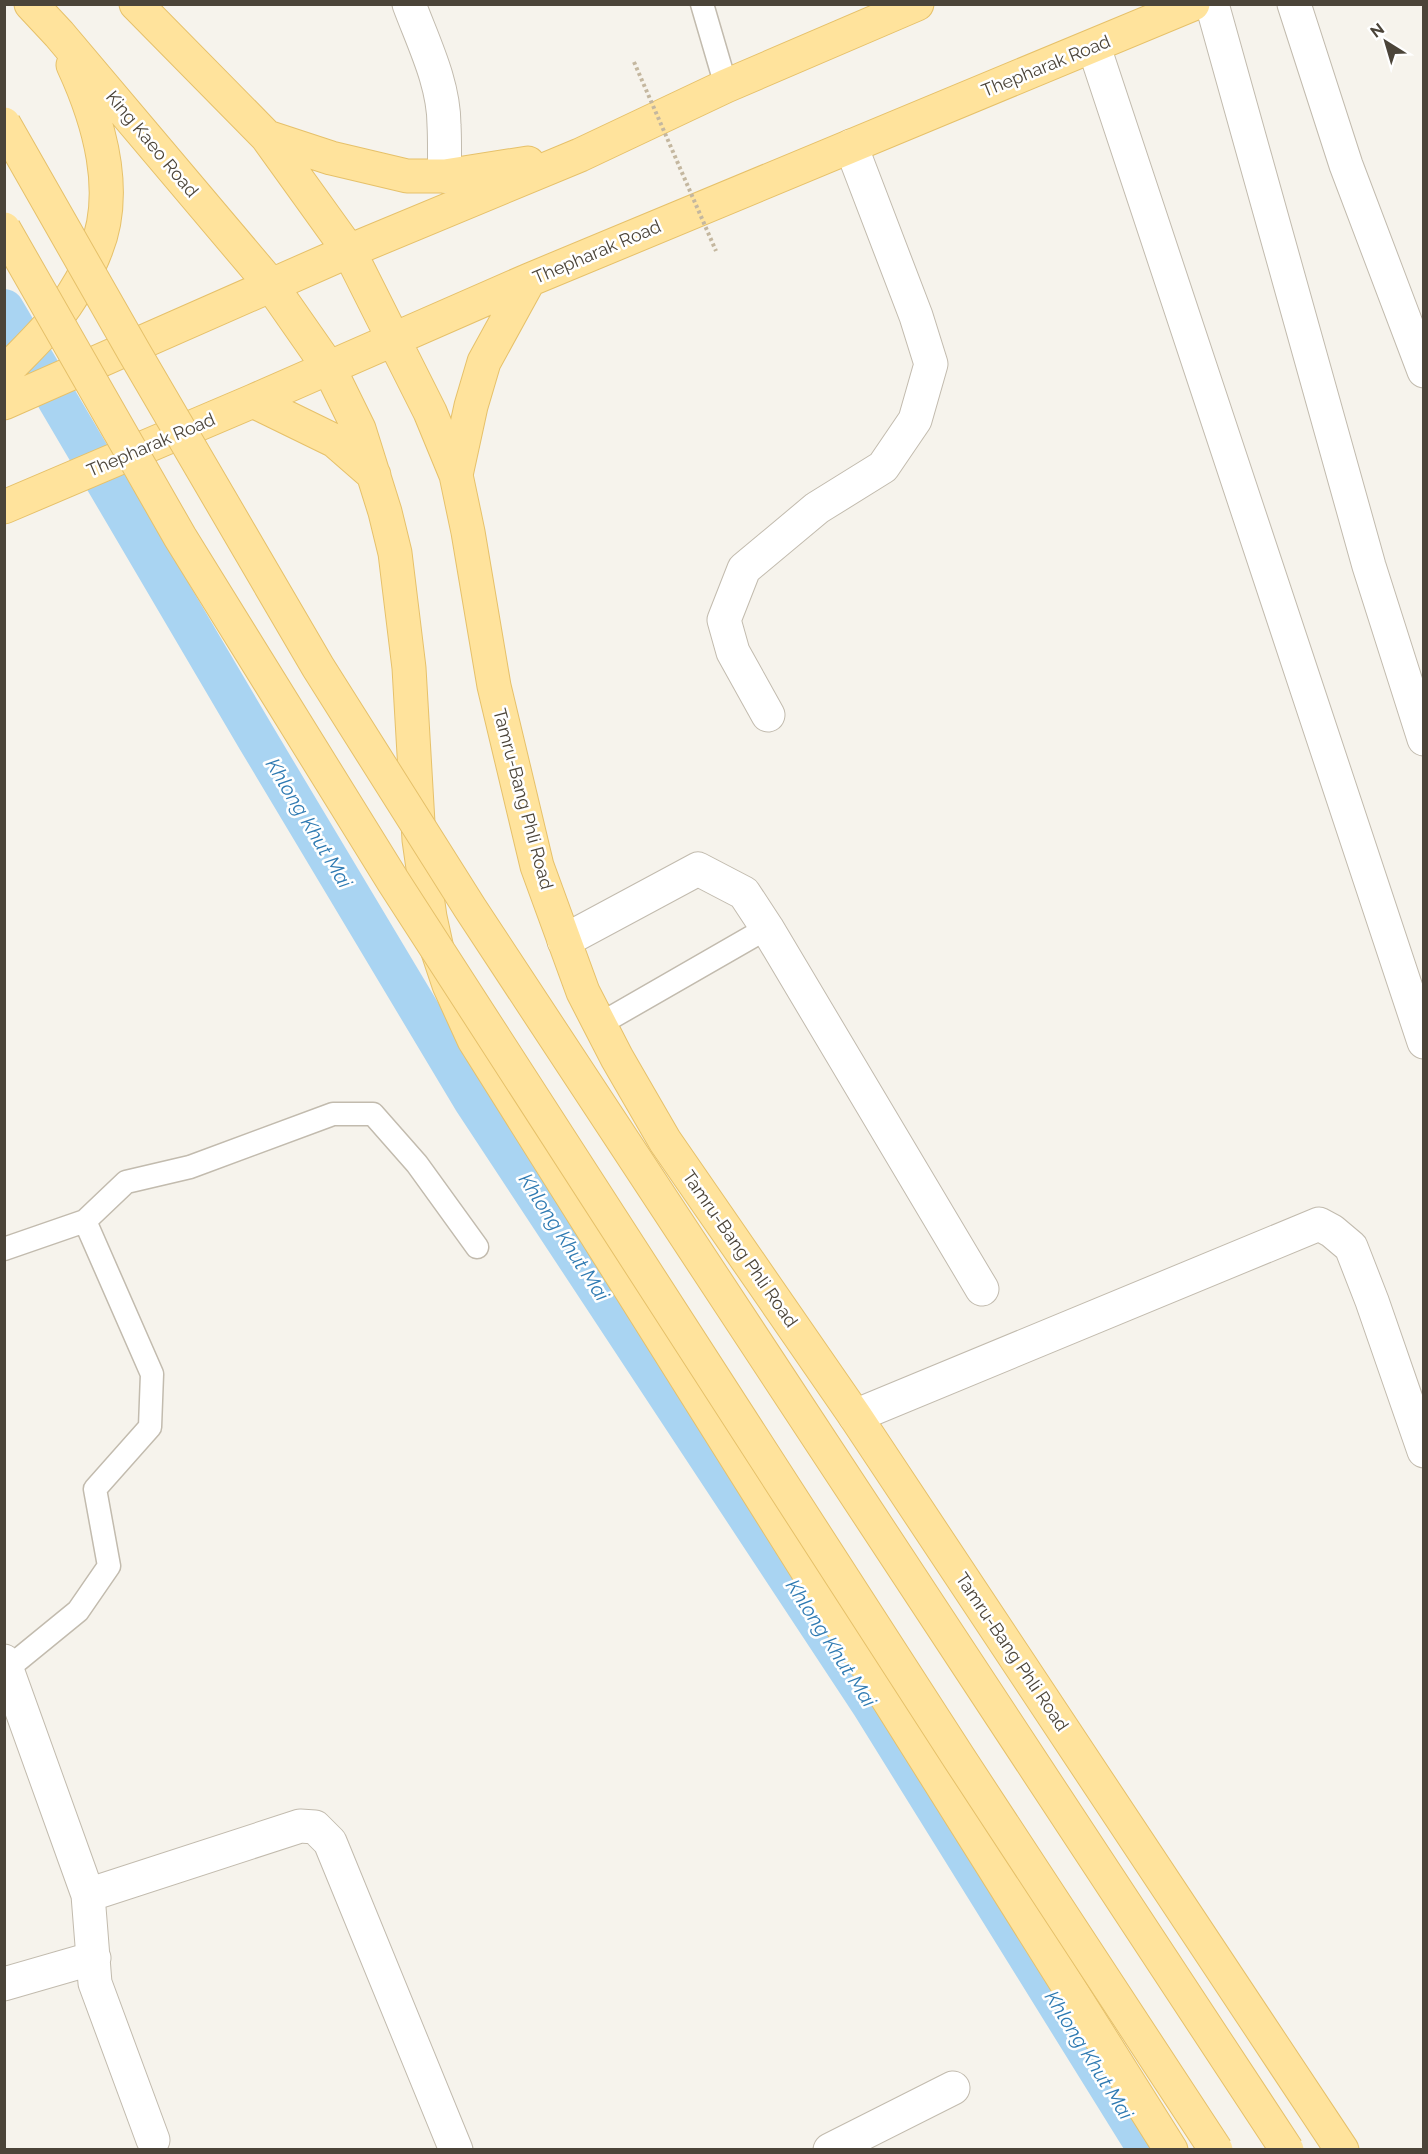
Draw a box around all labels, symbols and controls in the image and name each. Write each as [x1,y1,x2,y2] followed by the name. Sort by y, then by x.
[1356,12,1416,72] north arrow
[1367,19,1388,42] text: N
[978,30,1113,101] street label: Thepharak Road
[102,86,203,201] street label: King Kaeo Road
[530,215,664,288] street label: Thepharak Road
[84,408,218,481] street label: Thepharak Road
[489,706,558,892] street label: Tamru-Bang Phli Road
[261,754,358,893] water label: Khlong Khut Mai
[678,1166,802,1331] street label: Tamru-Bang Phli Road
[514,1169,615,1306] water label: Khlong Khut Mai
[952,1569,1073,1735] street label: Tamru-Bang Phli Road
[781,1575,882,1712] water label: Khlong Khut Mai
[1040,1986,1139,2124] water label: Khlong Khut Mai

